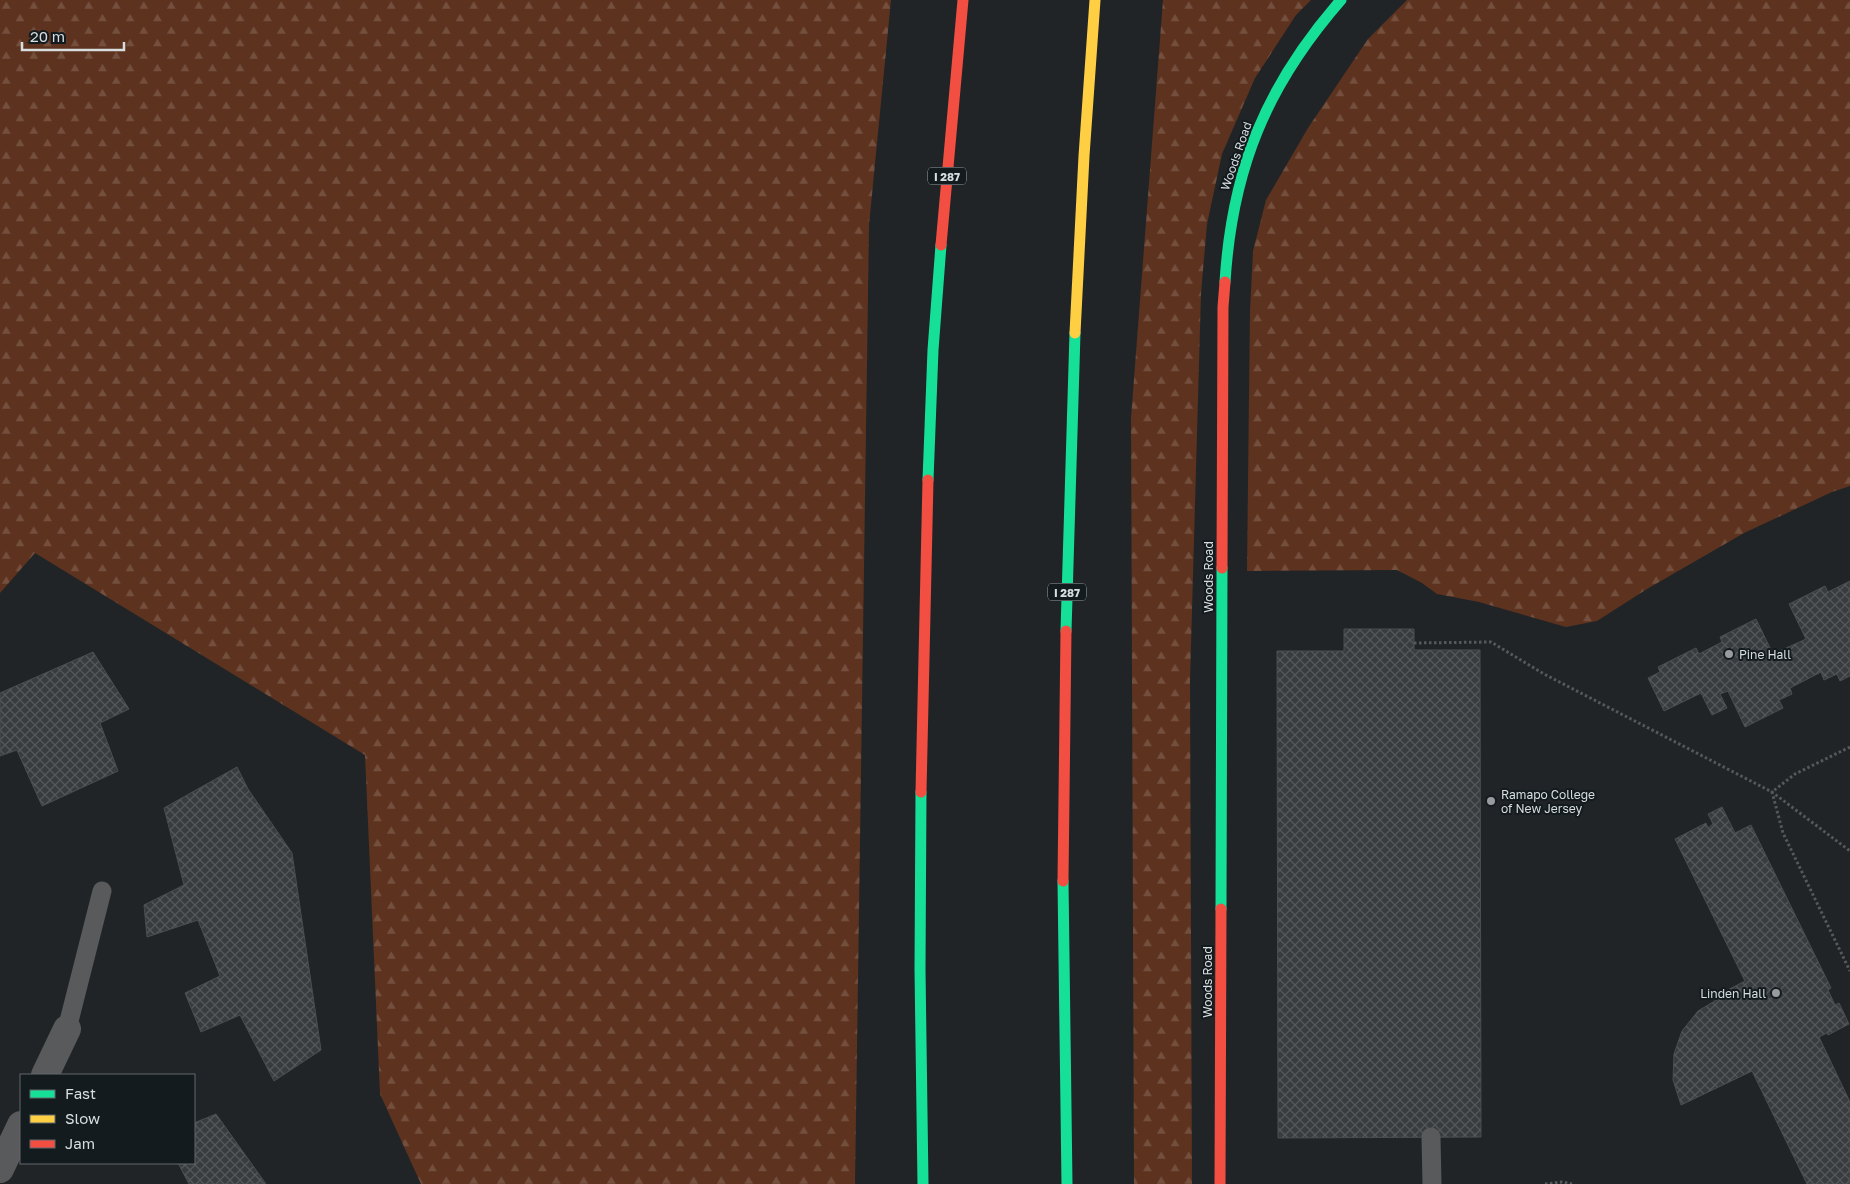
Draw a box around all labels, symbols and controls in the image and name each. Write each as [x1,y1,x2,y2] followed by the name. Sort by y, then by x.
[22,20,125,52] scale bar
[30,27,65,45] text: 20 m
[1217,120,1255,192] street label: Woods Road
[928,168,966,185] road number: I 287
[1201,541,1216,613] street label: Woods Road
[1048,584,1086,600] road number: I 287
[1739,647,1791,662] place label: Pine Hall
[1723,648,1735,660] marker: Pine Hall
[1501,787,1595,816] place label: Ramapo College of New Jersey
[1485,795,1497,807] marker: Ramapo College of New Jersey
[1200,946,1215,1018] street label: Woods Road
[1700,986,1766,1001] place label: Linden Hall
[1770,987,1782,999] marker: Linden Hall
[20,1074,195,1164] legend
[65,1084,96,1102] text: Fast
[65,1109,100,1127] text: Slow
[65,1134,95,1152] text: Jam

